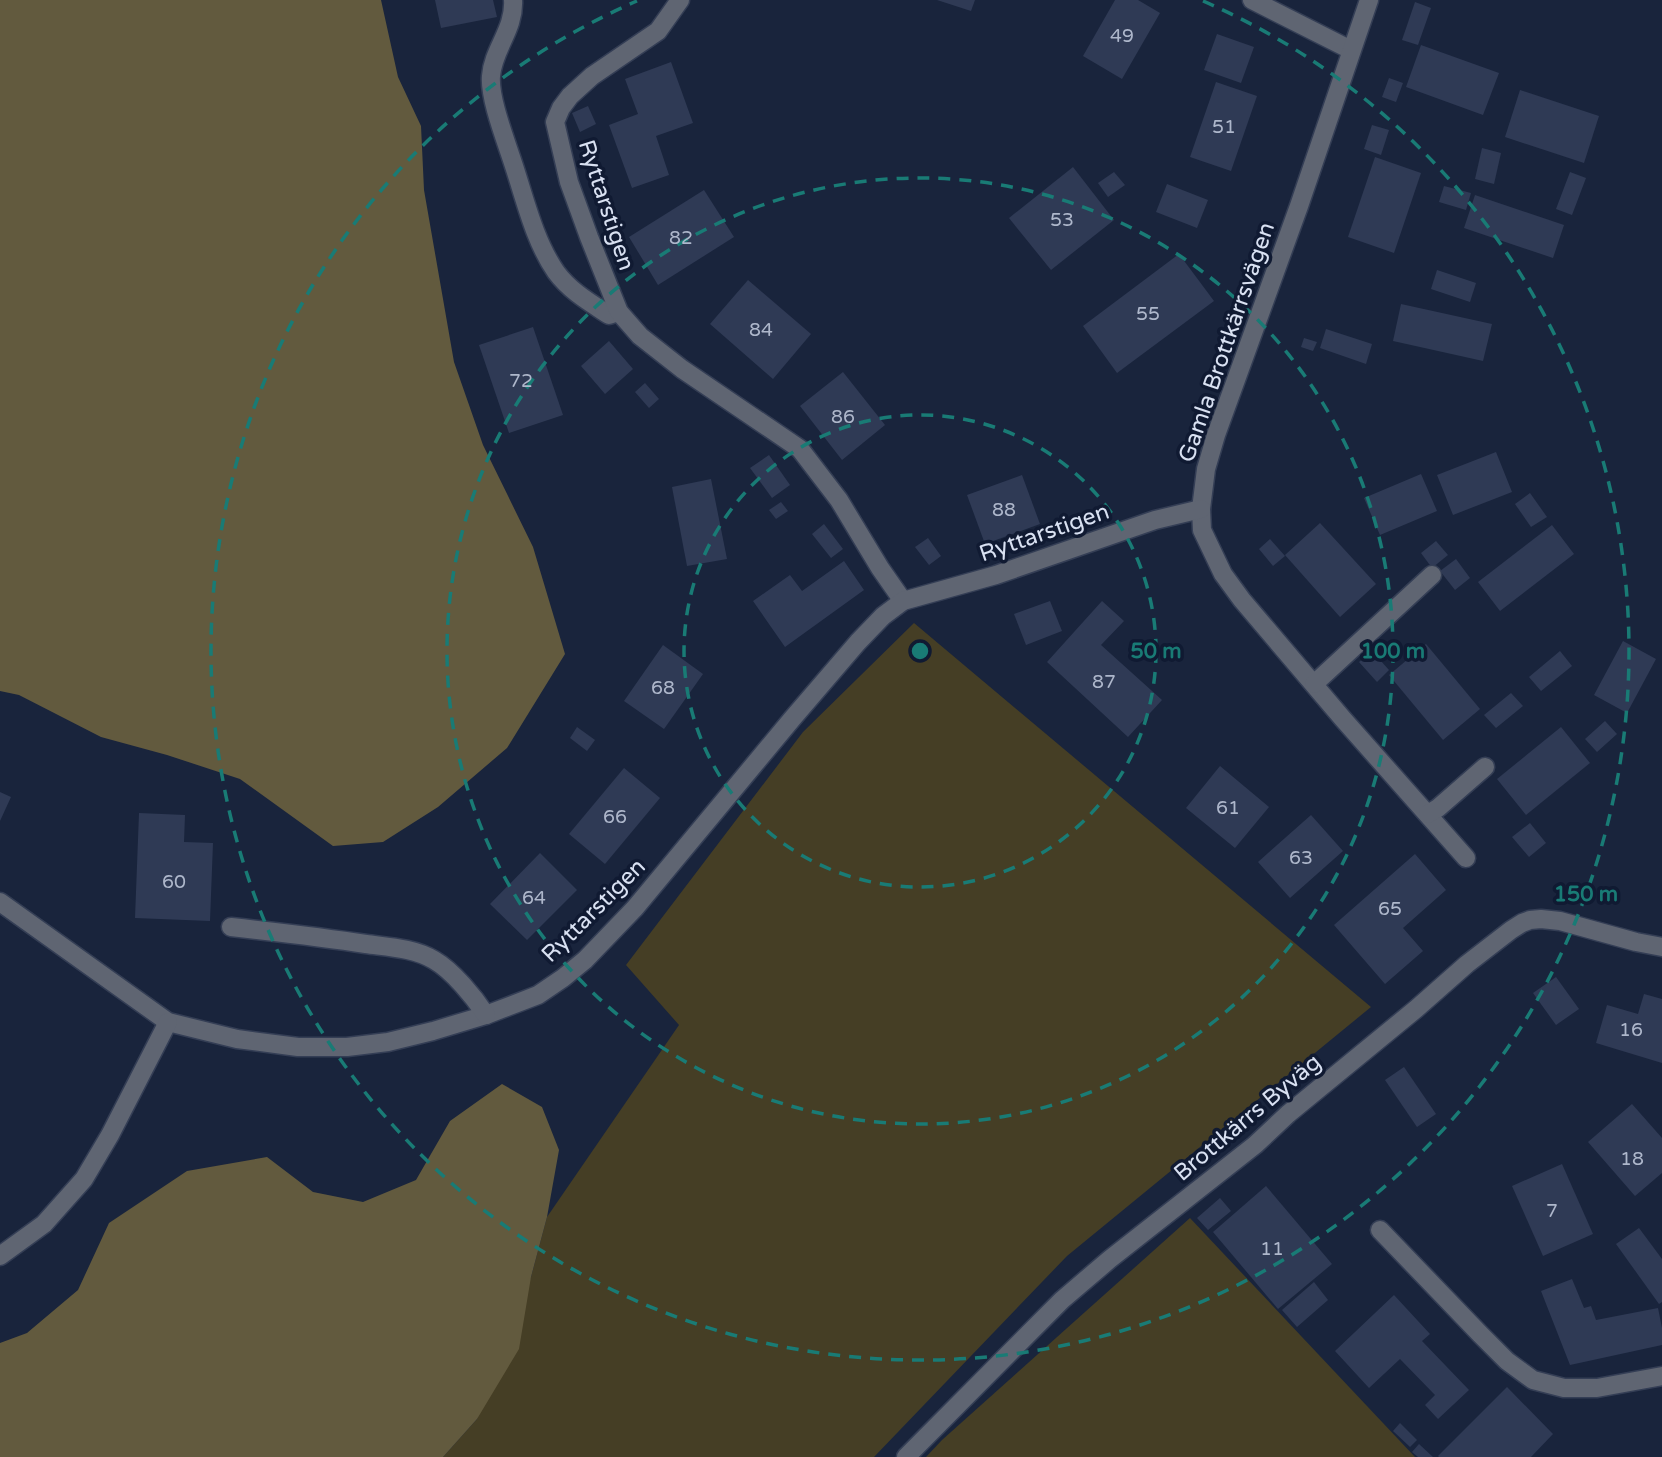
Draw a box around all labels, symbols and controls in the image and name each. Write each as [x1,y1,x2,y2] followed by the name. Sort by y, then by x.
[1110,25,1134,47] house number: 49
[1212,116,1236,138] house number: 51
[572,137,640,274] street label: Ryttarstigen
[1050,209,1074,231] house number: 53
[1173,219,1281,466] street label: Gamla Brottkärrsvägen
[669,227,693,249] house number: 82
[1136,303,1160,325] house number: 55
[749,319,773,341] house number: 84
[509,370,533,392] house number: 72
[831,406,855,428] house number: 86
[976,498,1113,568] street label: Ryttarstigen
[992,499,1016,521] house number: 88
[908,639,932,663] centre of rings
[1130,639,1182,664] text: 50 m
[1361,639,1425,664] text: 100 m
[1092,671,1116,693] house number: 87
[651,677,675,699] house number: 68
[1216,797,1240,819] house number: 61
[603,806,627,828] house number: 66
[1289,847,1313,869] house number: 63
[536,853,652,969] street label: Ryttarstigen
[162,871,186,893] house number: 60
[1554,882,1618,907] text: 150 m
[522,887,546,909] house number: 64
[1378,898,1402,920] house number: 65
[1619,1019,1643,1041] house number: 16
[1169,1048,1327,1187] street label: Brottkärrs Byväg
[1620,1148,1644,1170] house number: 18
[1546,1200,1558,1222] house number: 7
[1260,1238,1284,1260] house number: 11

